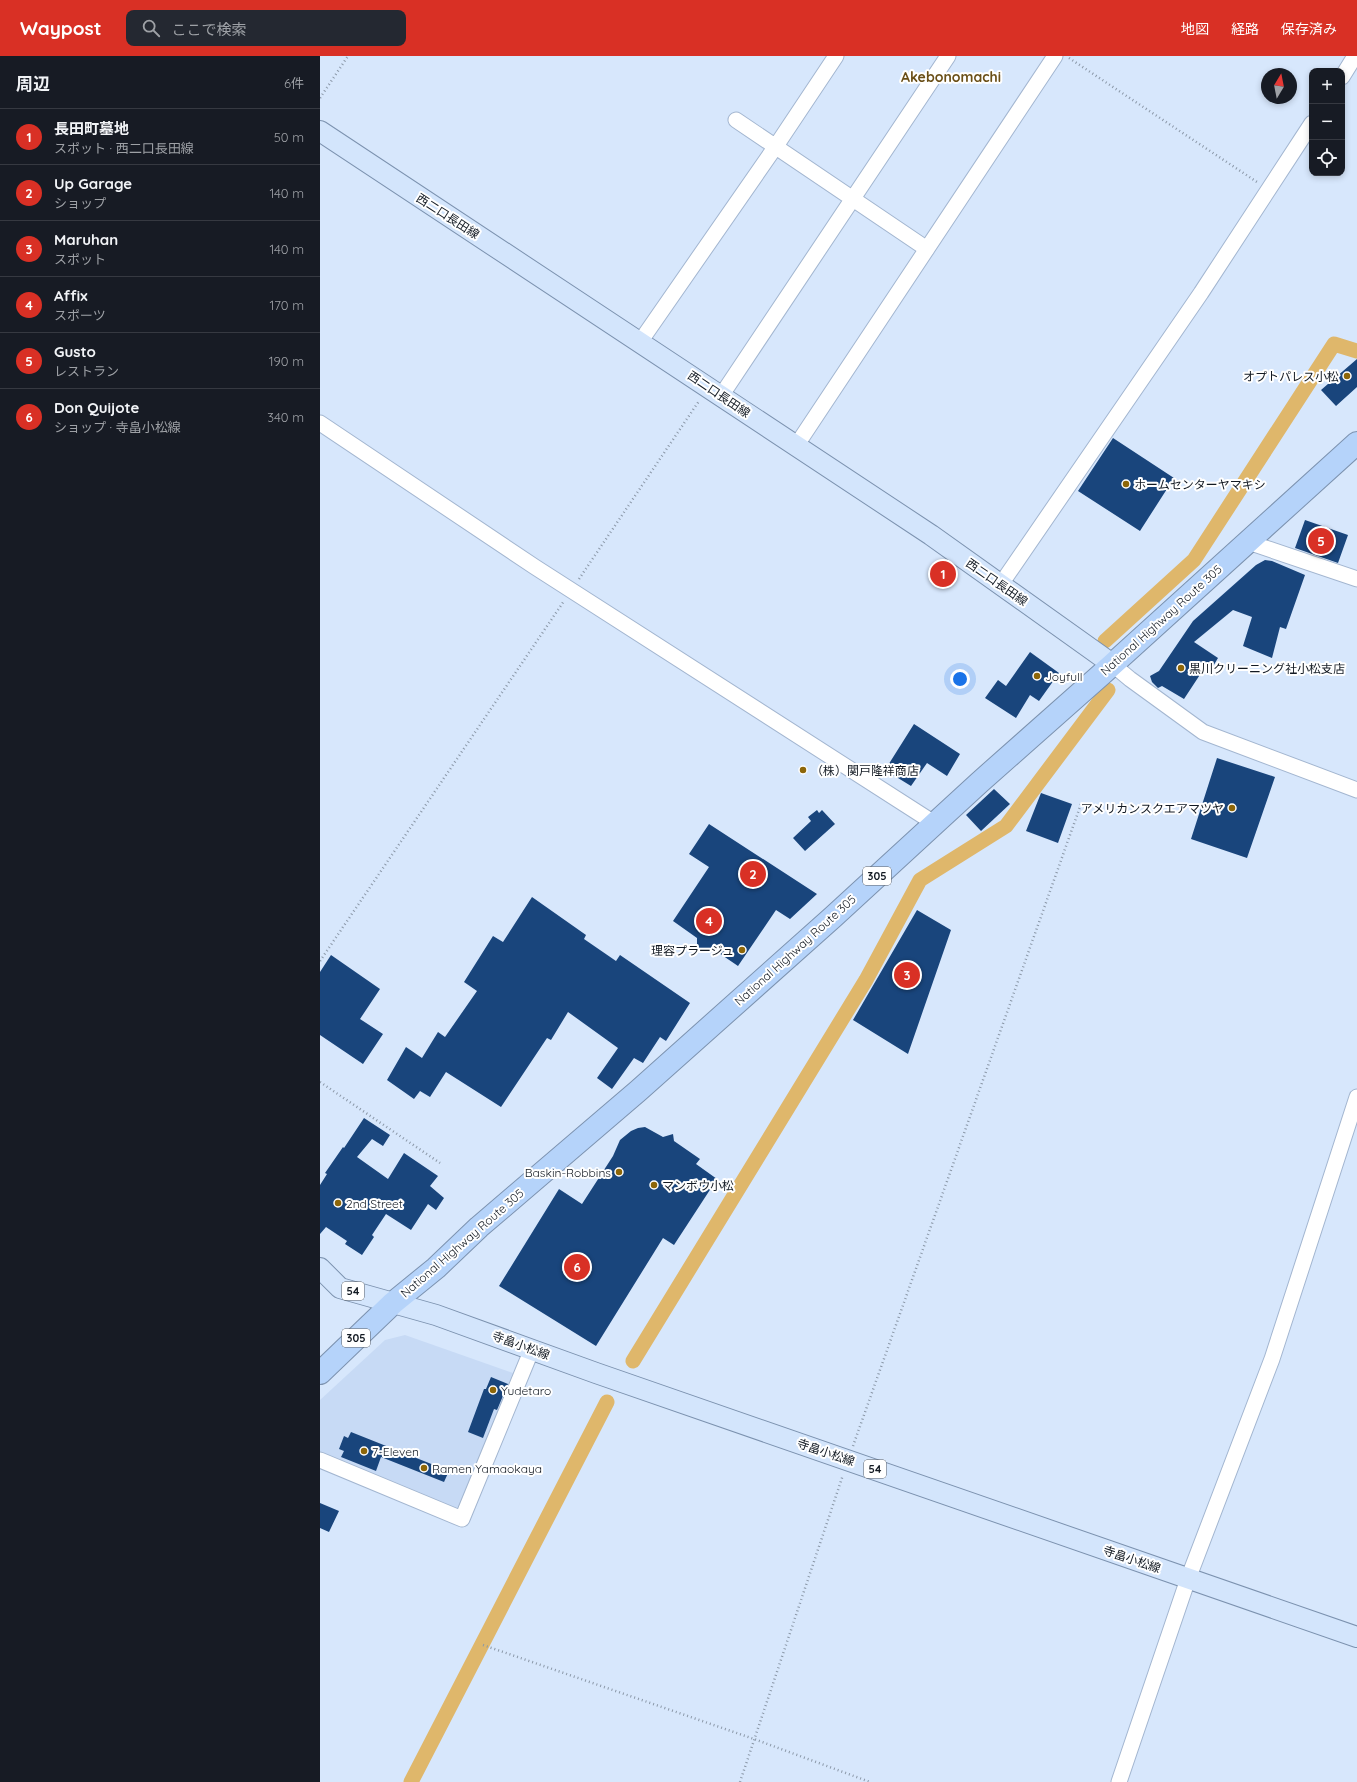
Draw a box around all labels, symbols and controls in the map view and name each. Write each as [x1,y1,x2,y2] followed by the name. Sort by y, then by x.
[126,10,406,46] search box
[20,16,102,40] text: Waypost
[140,17,162,39] icon: search
[172,20,247,39] text: ここで検索
[1181,20,1209,38] text: 地図
[1231,20,1259,38] text: 経路
[1281,20,1337,38] text: 保存済み
[901,68,1001,86] district label: Akebonomachi
[1261,68,1297,104] north arrow
[1309,68,1345,176] map controls
[1309,68,1345,104] button: +
[16,73,50,94] text: 周辺
[284,75,304,91] text: 6件
[1309,104,1345,140] button: −
[54,119,129,138] text: 長田町墓地
[26,129,32,145] text: 1
[274,129,304,145] text: 50 m
[54,140,194,156] text: スポット · 西二口長田線
[1309,140,1345,176] button: locate
[54,174,132,193] text: Up Garage
[25,185,33,201] text: 2
[269,185,304,201] text: 140 m
[414,190,482,242] street label: 西二口長田線
[54,195,106,211] text: ショップ
[54,230,118,249] text: Maruhan
[26,241,32,257] text: 3
[269,241,304,257] text: 140 m
[54,251,106,267] text: スポット
[54,286,88,305] text: Affix
[25,297,33,313] text: 4
[269,297,304,313] text: 170 m
[54,307,106,323] text: スポーツ
[54,342,96,361] text: Gusto
[25,353,33,369] text: 5
[269,353,304,369] text: 190 m
[54,363,119,379] text: レストラン
[685,368,753,420] street label: 西二口長田線
[1243,369,1339,384] place label: オプトパレス小松
[1342,371,1352,381] marker: オプトパレス小松
[54,398,139,417] text: Don Quijote
[25,409,33,425] text: 6
[267,409,304,425] text: 340 m
[54,419,181,435] text: ショップ · 寺畠小松線
[1134,477,1266,492] place label: ホームセンターヤマキシ
[1121,479,1131,489] marker: ホームセンターヤマキシ
[1308,526,1334,556] pin: 5
[963,555,1031,609] street label: 西二口長田線
[930,559,956,589] pin: 1
[1097,562,1225,678] street label: National Highway Route 305
[1189,661,1345,676] place label: 黒川クリーニング社小松支店
[1176,663,1186,673] marker: 黒川クリーニング社小松支店
[950,669,970,689] your location
[1045,669,1083,684] place label: Joyfull
[1032,671,1042,681] marker: Joyfull
[811,763,919,778] place label: （株）関戸隆祥商店
[798,765,808,775] marker: （株）関戸隆祥商店
[1081,801,1224,816] place label: アメリカンスクエアマツヤ
[1227,803,1237,813] marker: アメリカンスクエアマツヤ
[740,859,766,889] pin: 2
[863,867,891,885] road number: 305
[731,892,859,1008] street label: National Highway Route 305
[696,906,722,936] pin: 4
[651,943,734,958] place label: 理容プラージュ
[737,945,747,955] marker: 理容プラージュ
[894,960,920,990] pin: 3
[525,1165,611,1180] place label: Baskin-Robbins
[614,1167,624,1177] marker: Baskin-Robbins
[662,1178,734,1193] place label: マンボウ小松
[649,1180,659,1190] marker: マンボウ小松
[397,1185,527,1301] street label: National Highway Route 305
[346,1196,403,1211] place label: 2nd Street
[333,1198,343,1208] marker: 2nd Street
[564,1252,590,1282] pin: 6
[342,1282,364,1300] road number: 54
[490,1328,552,1362] street label: 寺畠小松線
[342,1329,370,1347] road number: 305
[501,1383,551,1398] place label: Yudetaro
[488,1385,498,1395] marker: Yudetaro
[795,1435,857,1469] street label: 寺畠小松線
[372,1444,419,1459] place label: 7-Eleven
[359,1446,369,1456] marker: 7-Eleven
[864,1460,886,1478] road number: 54
[432,1461,542,1476] place label: Ramen Yamaokaya
[419,1463,429,1473] marker: Ramen Yamaokaya
[1101,1542,1163,1576] street label: 寺畠小松線

